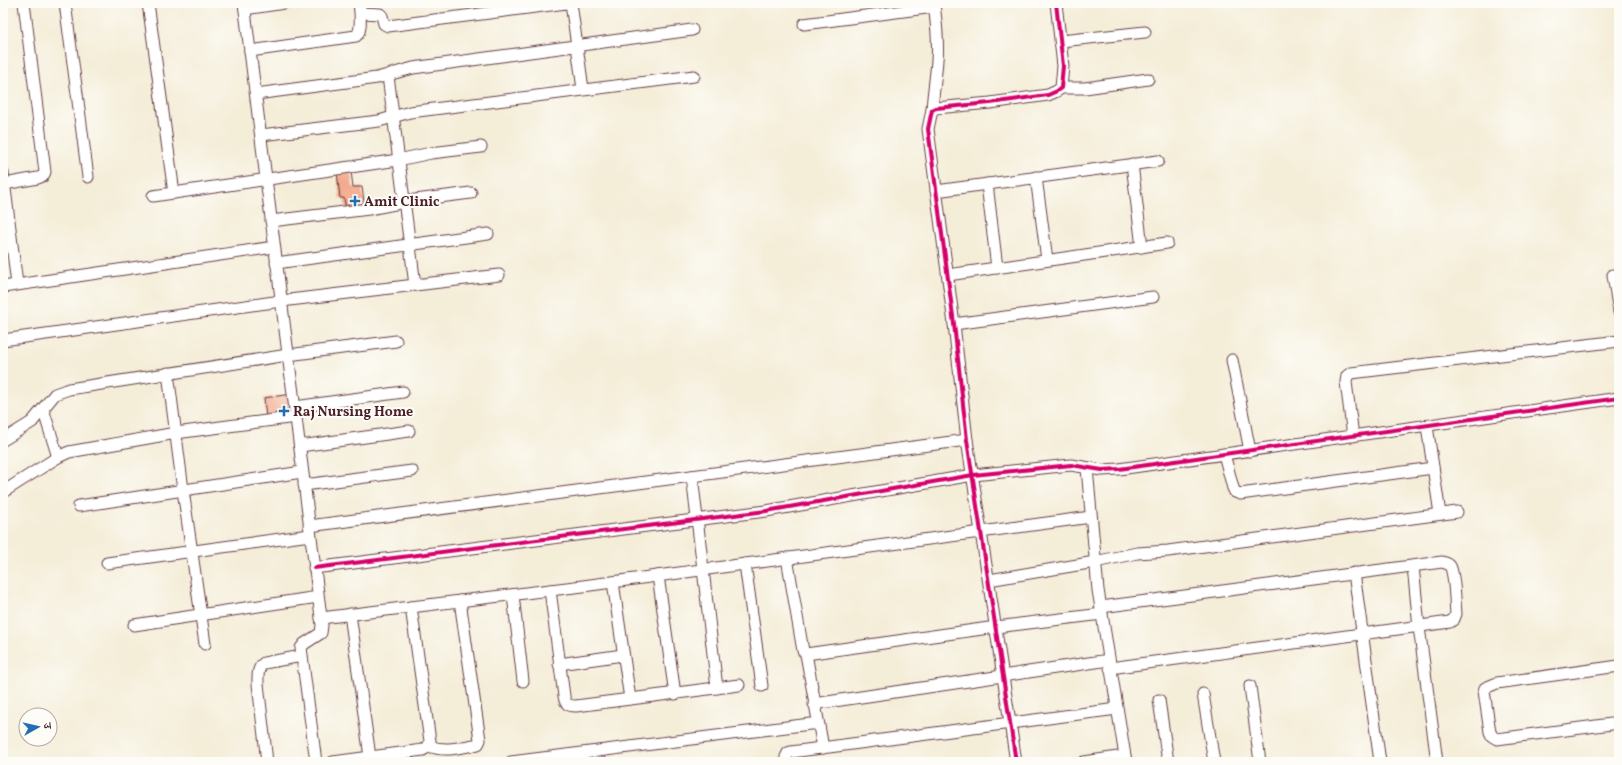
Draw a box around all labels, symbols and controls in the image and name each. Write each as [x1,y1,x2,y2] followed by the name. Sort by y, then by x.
[364,193,440,212] place label: Amit Clinic
[349,195,361,207] marker: Amit Clinic
[293,403,413,422] place label: Raj Nursing Home
[278,405,290,417] marker: Raj Nursing Home
[18,707,58,747] north arrow
[38,721,54,731] text: उ

